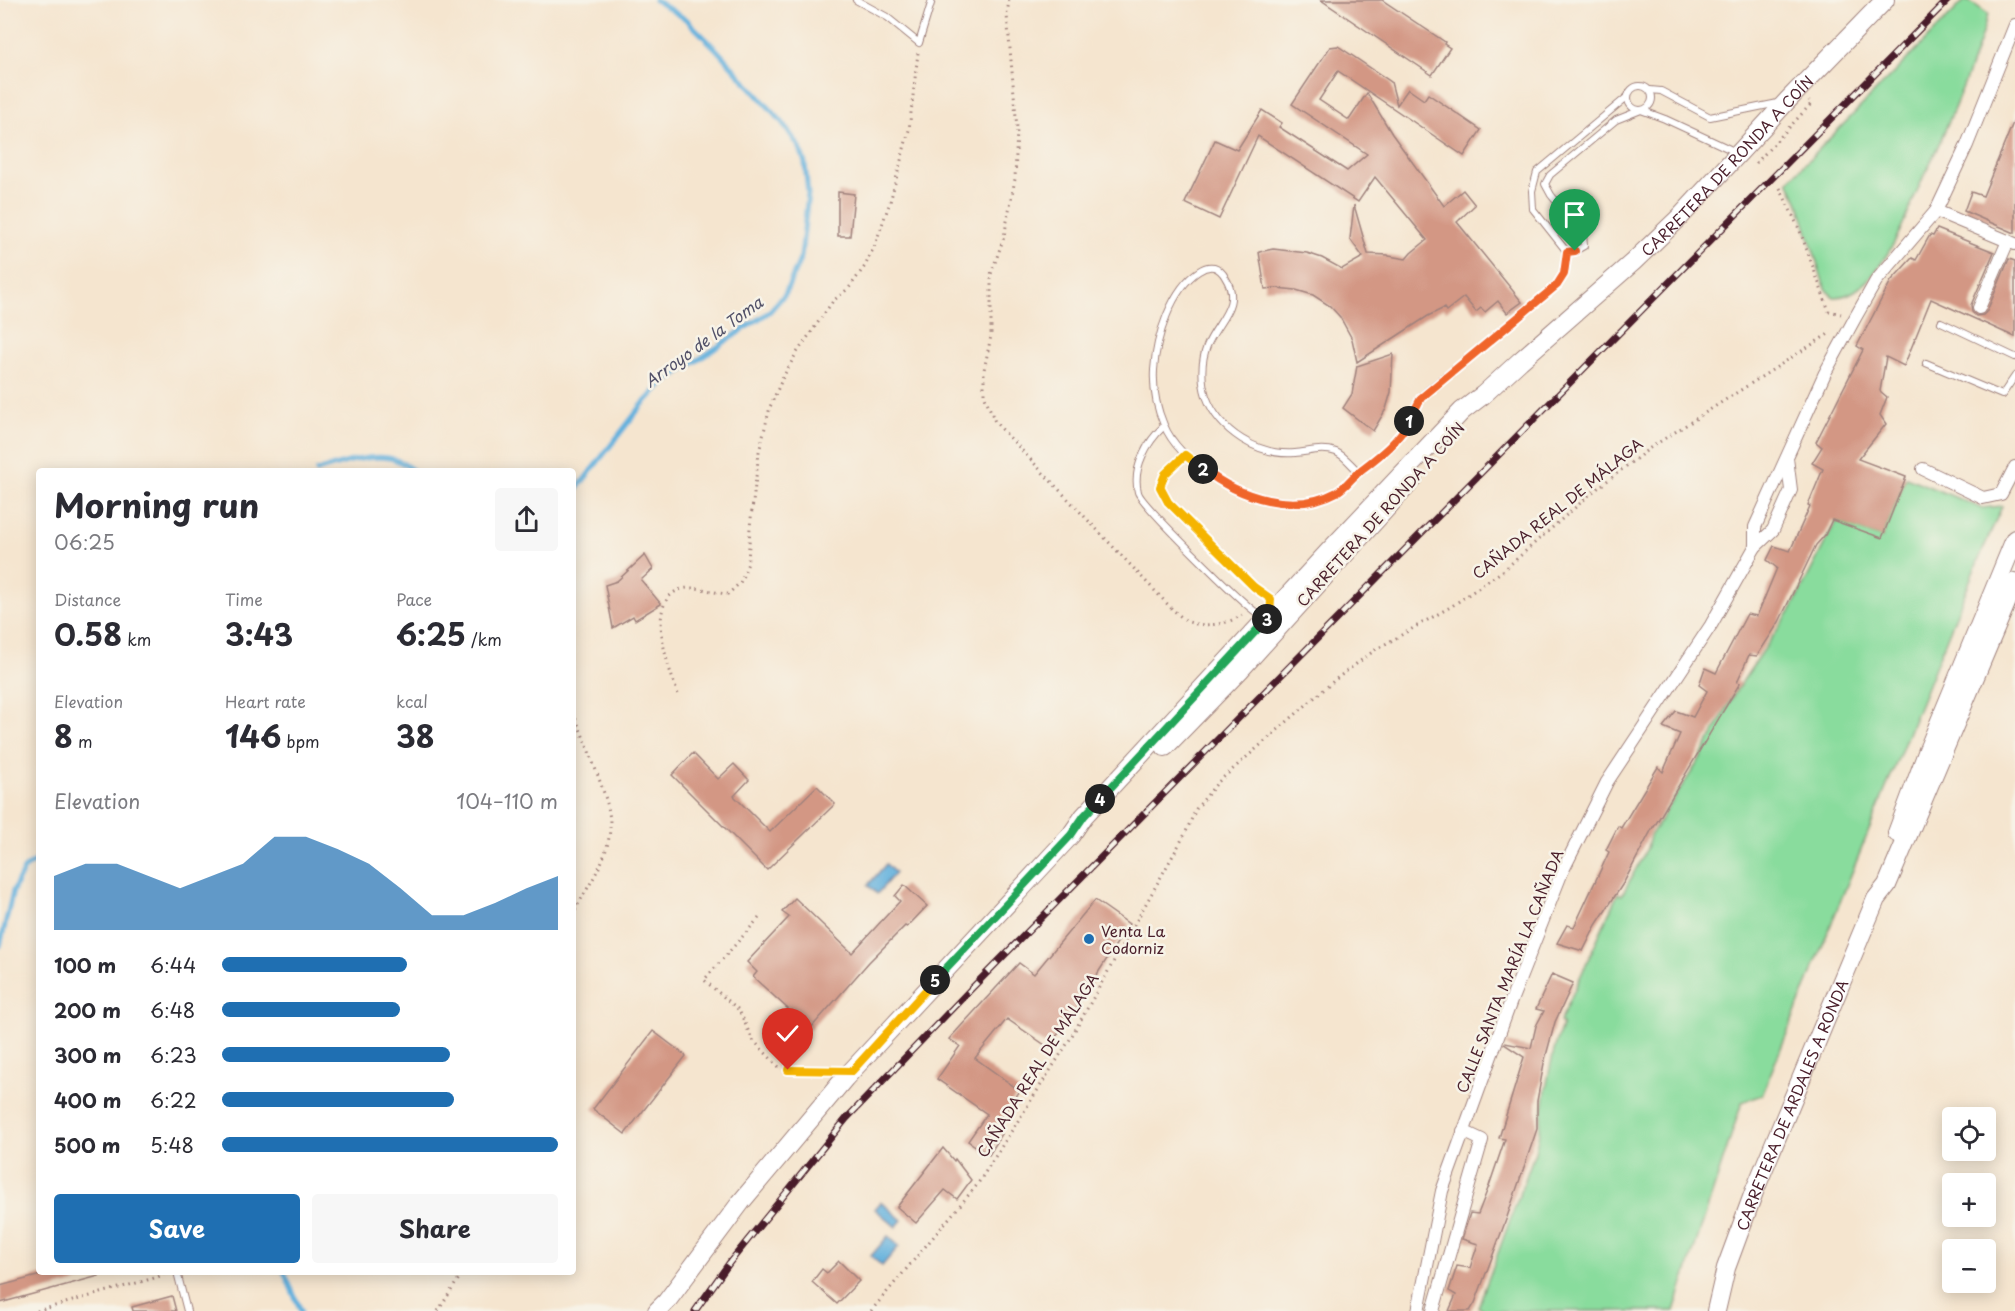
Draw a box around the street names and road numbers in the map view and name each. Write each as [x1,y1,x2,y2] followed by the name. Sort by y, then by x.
[1635,70,1818,261] street label: CARRETERA DE RONDA A COÍN
[1291,417,1469,611] street label: CARRETERA DE RONDA A COÍN
[1467,432,1647,584] street label: CAÑADA REAL DE MÁLAGA
[1450,846,1568,1096] street label: CALLE SANTA MARÍA LA CAÑADA
[971,968,1103,1162] street label: CAÑADA REAL DE MÁLAGA
[1729,975,1853,1233] street label: CARRETERA DE ARDALES A RONDA

